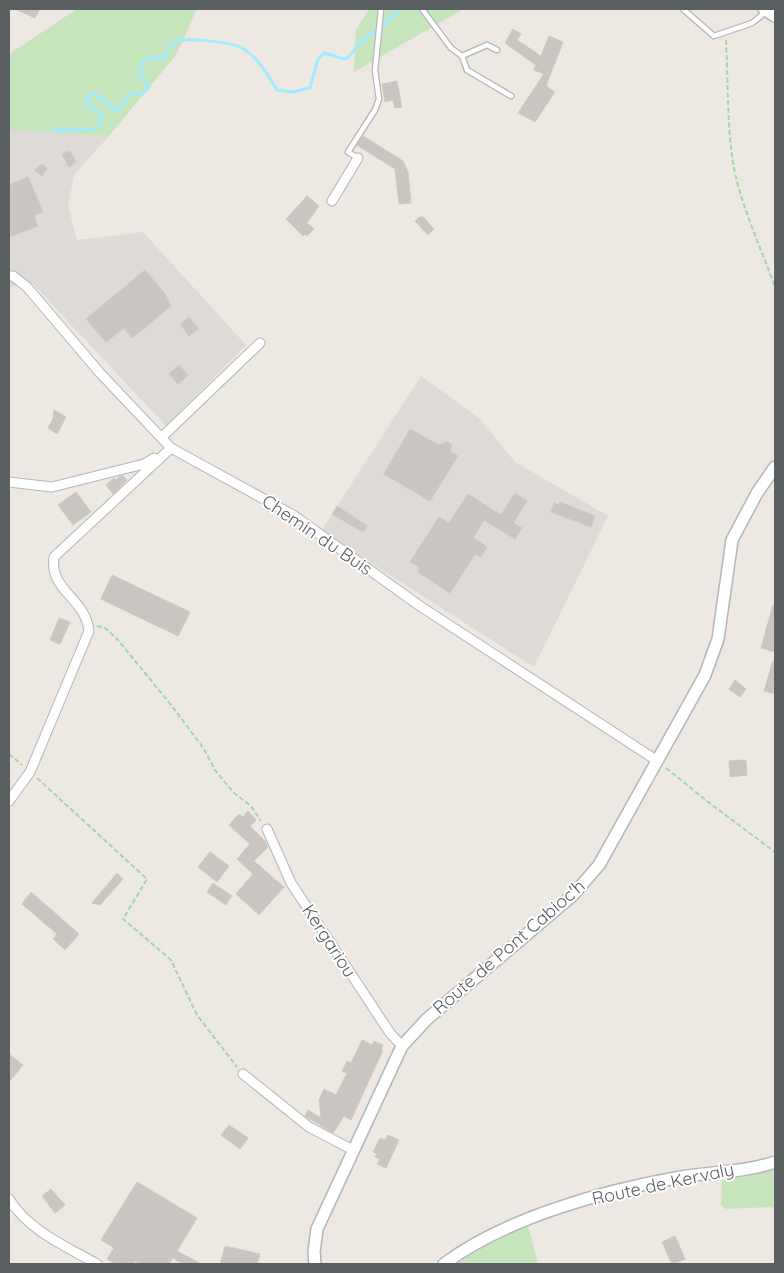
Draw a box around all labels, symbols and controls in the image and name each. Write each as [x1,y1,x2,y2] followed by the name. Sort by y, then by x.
[258,489,377,580] street label: Chemin du Buis
[428,874,590,1019] street label: Route de Pont Cabioc'h
[297,900,362,982] street label: Kergariou
[590,1157,736,1210] street label: Route de Kervaly

